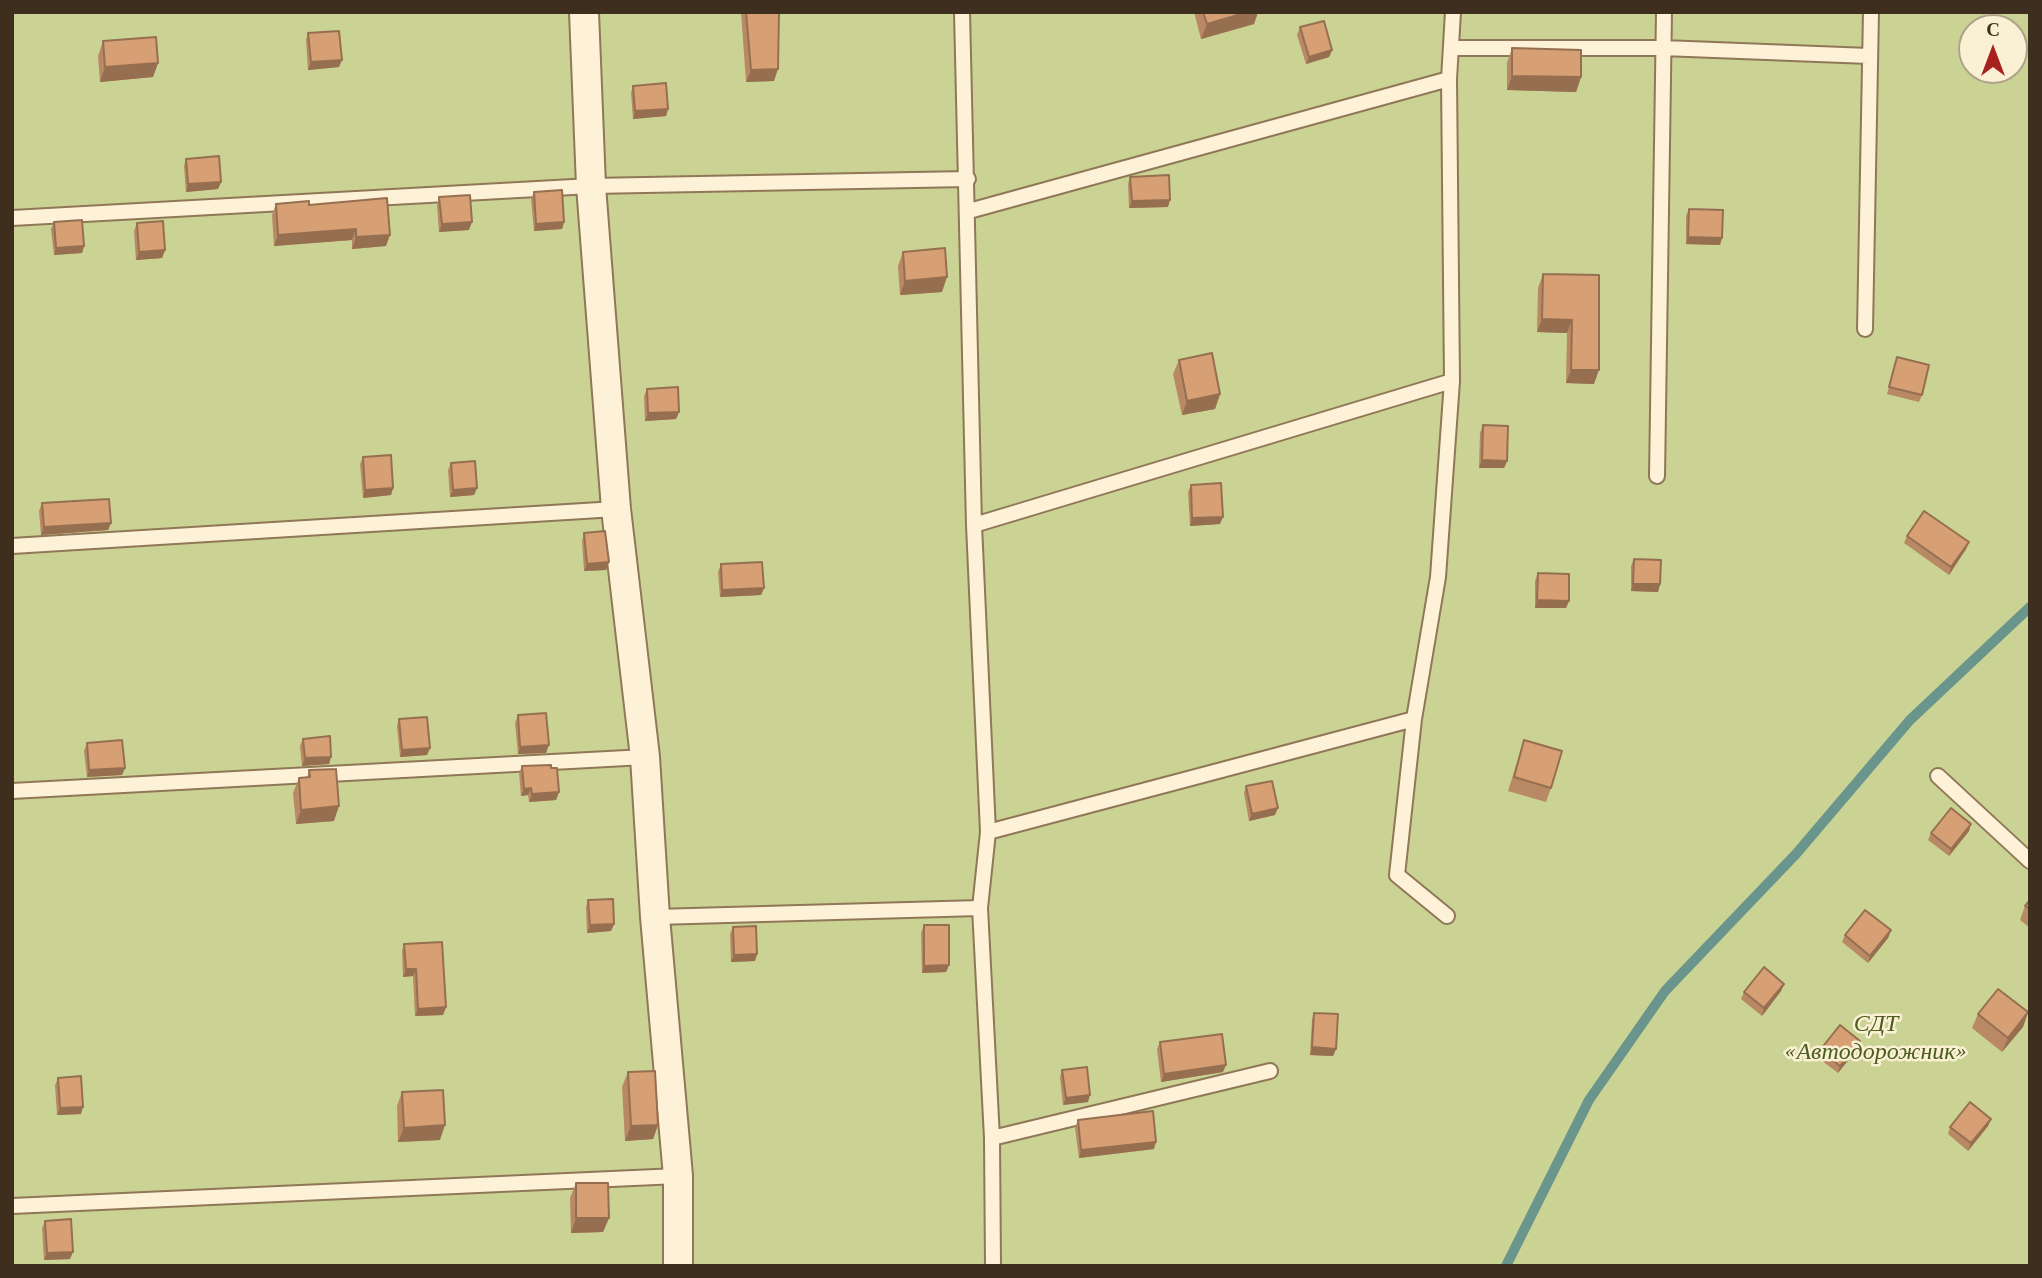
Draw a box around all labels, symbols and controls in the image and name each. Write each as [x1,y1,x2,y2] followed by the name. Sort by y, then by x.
[1958,14,2028,84] north arrow
[1986,18,2000,41] text: С
[1785,1010,1967,1066] park label: СДТ «Автодорожник»

